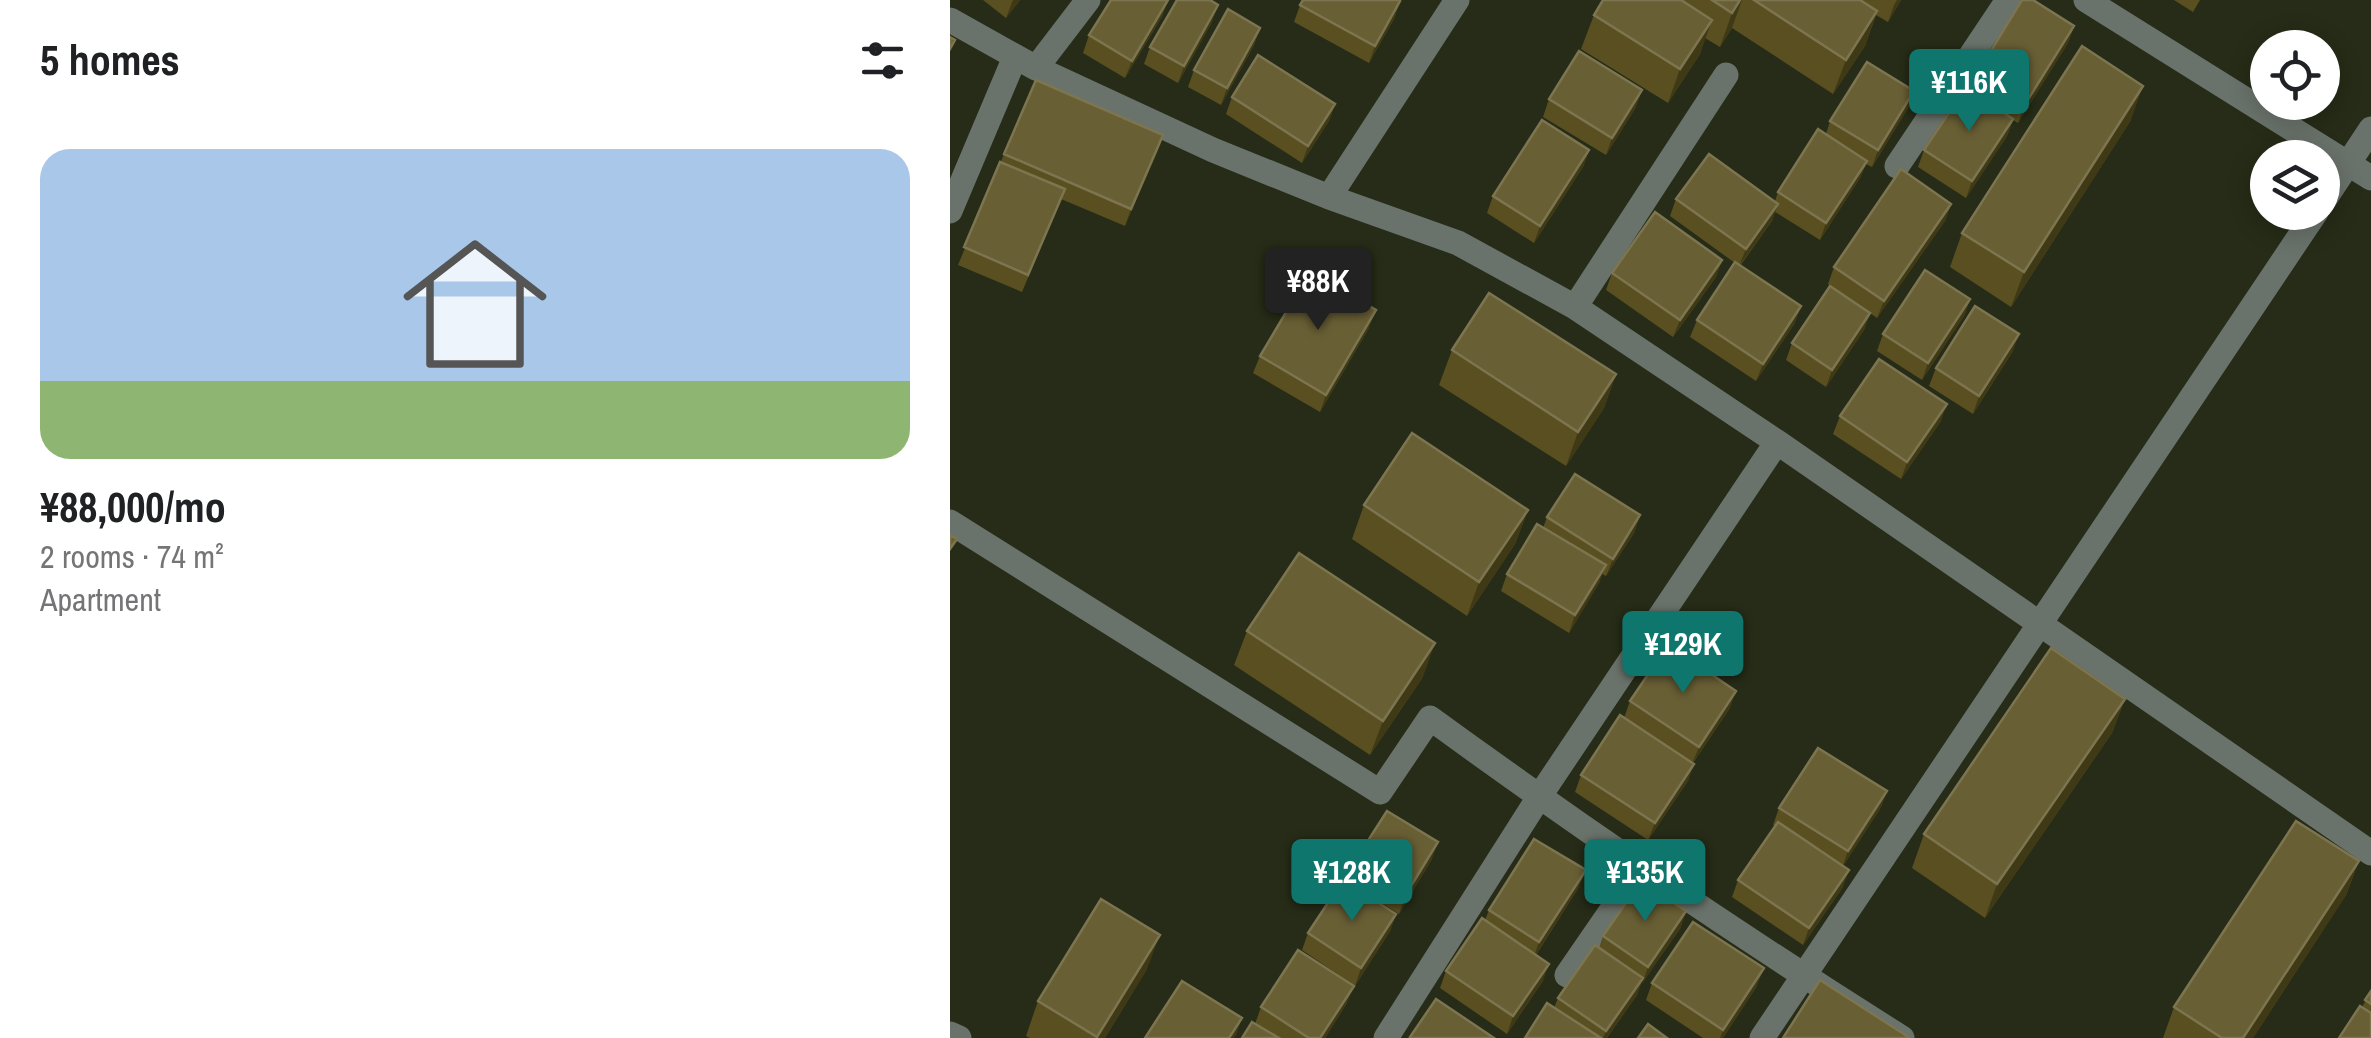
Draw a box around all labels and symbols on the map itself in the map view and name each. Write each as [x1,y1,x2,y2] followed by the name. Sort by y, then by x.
[1899,49,2039,134] pin: ¥116K
[1259,248,1377,333] pin: ¥88K
[1613,611,1753,696] pin: ¥129K
[1282,839,1422,924] pin: ¥128K
[1575,839,1715,924] pin: ¥135K

